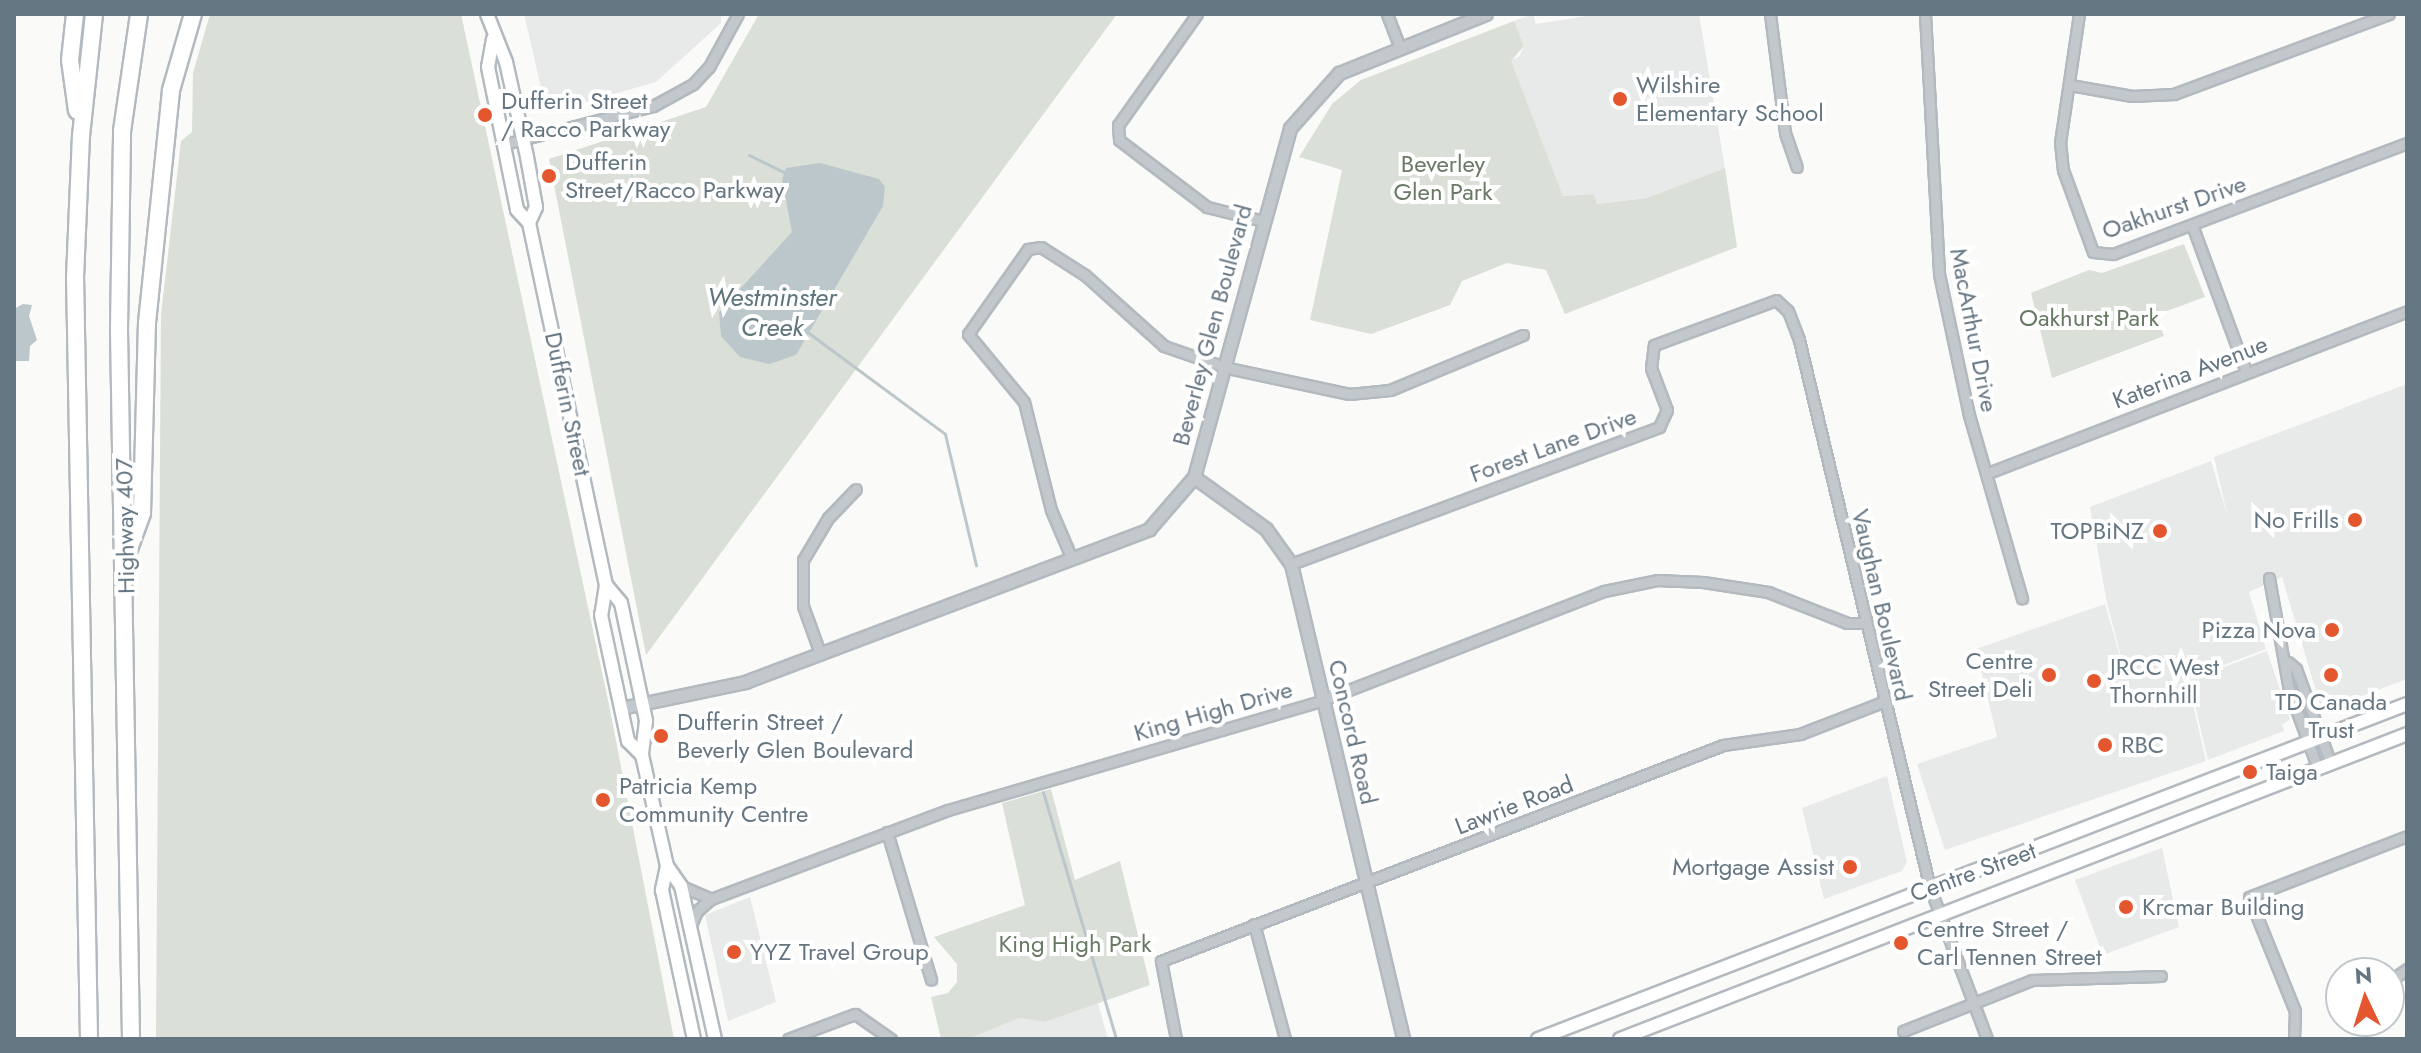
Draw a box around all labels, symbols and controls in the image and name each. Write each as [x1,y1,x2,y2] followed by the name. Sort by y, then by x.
[1636,71,1824,127] place label: Wilshire Elementary School
[501,87,670,143] place label: Dufferin Street / Racco Parkway
[1611,90,1629,108] marker: Wilshire Elementary School
[476,106,494,124] marker: Dufferin Street / Racco Parkway
[565,148,784,204] place label: Dufferin Street/Racco Parkway
[1393,150,1493,206] park label: Beverley Glen Park
[540,167,558,185] marker: Dufferin Street/Racco Parkway
[2098,169,2250,245] street label: Oakhurst Drive
[1166,201,1258,449] street label: Beverley Glen Boulevard
[1944,246,2004,414] street label: MacArthur Drive
[707,282,837,344] water label: Westminster Creek
[2019,304,2159,332] park label: Oakhurst Park
[539,329,597,479] street label: Dufferin Street
[2108,329,2272,415] street label: Katerina Avenue
[1466,402,1640,488] street label: Forest Lane Drive
[109,458,141,594] street label: Highway 407
[1846,506,1918,704] street label: Vaughan Boulevard
[2253,506,2339,534] place label: No Frills
[2346,511,2364,529] marker: No Frills
[2051,517,2144,545] place label: TOPBiNZ
[2151,522,2169,540] marker: TOPBiNZ
[2202,616,2316,644] place label: Pizza Nova
[2323,621,2341,639] marker: Pizza Nova
[1928,647,2033,703] place label: Centre Street Deli
[2110,653,2219,709] place label: JRCC West Thornhill
[1322,657,1384,807] street label: Concord Road
[2040,666,2058,684] marker: Centre Street Deli
[2322,666,2340,684] marker: TD Canada Trust
[2085,672,2103,690] marker: JRCC West Thornhill
[1130,675,1296,747] street label: King High Drive
[2275,688,2387,744] place label: TD Canada Trust
[677,708,913,764] place label: Dufferin Street / Beverly Glen Boulevard
[652,727,670,745] marker: Dufferin Street / Beverly Glen Boulevard
[2121,731,2164,759] place label: RBC
[2096,736,2114,754] marker: RBC
[2266,758,2318,786] place label: Taiga
[2241,763,2259,781] marker: Taiga
[1451,769,1577,841] street label: Lawrie Road
[619,772,808,828] place label: Patricia Kemp Community Centre
[594,791,612,809] marker: Patricia Kemp Community Centre
[1906,836,2040,908] street label: Centre Street
[1672,853,1834,881] place label: Mortgage Assist
[1841,858,1859,876] marker: Mortgage Assist
[2142,893,2305,921] place label: Krcmar Building
[2117,898,2135,916] marker: Krcmar Building
[1917,915,2102,971] place label: Centre Street / Carl Tennen Street
[999,930,1151,958] park label: King High Park
[1892,934,1910,952] marker: Centre Street / Carl Tennen Street
[750,938,929,966] place label: YYZ Travel Group
[725,943,743,961] marker: YYZ Travel Group
[2325,957,2405,1037] north arrow
[2354,958,2373,992] text: N

